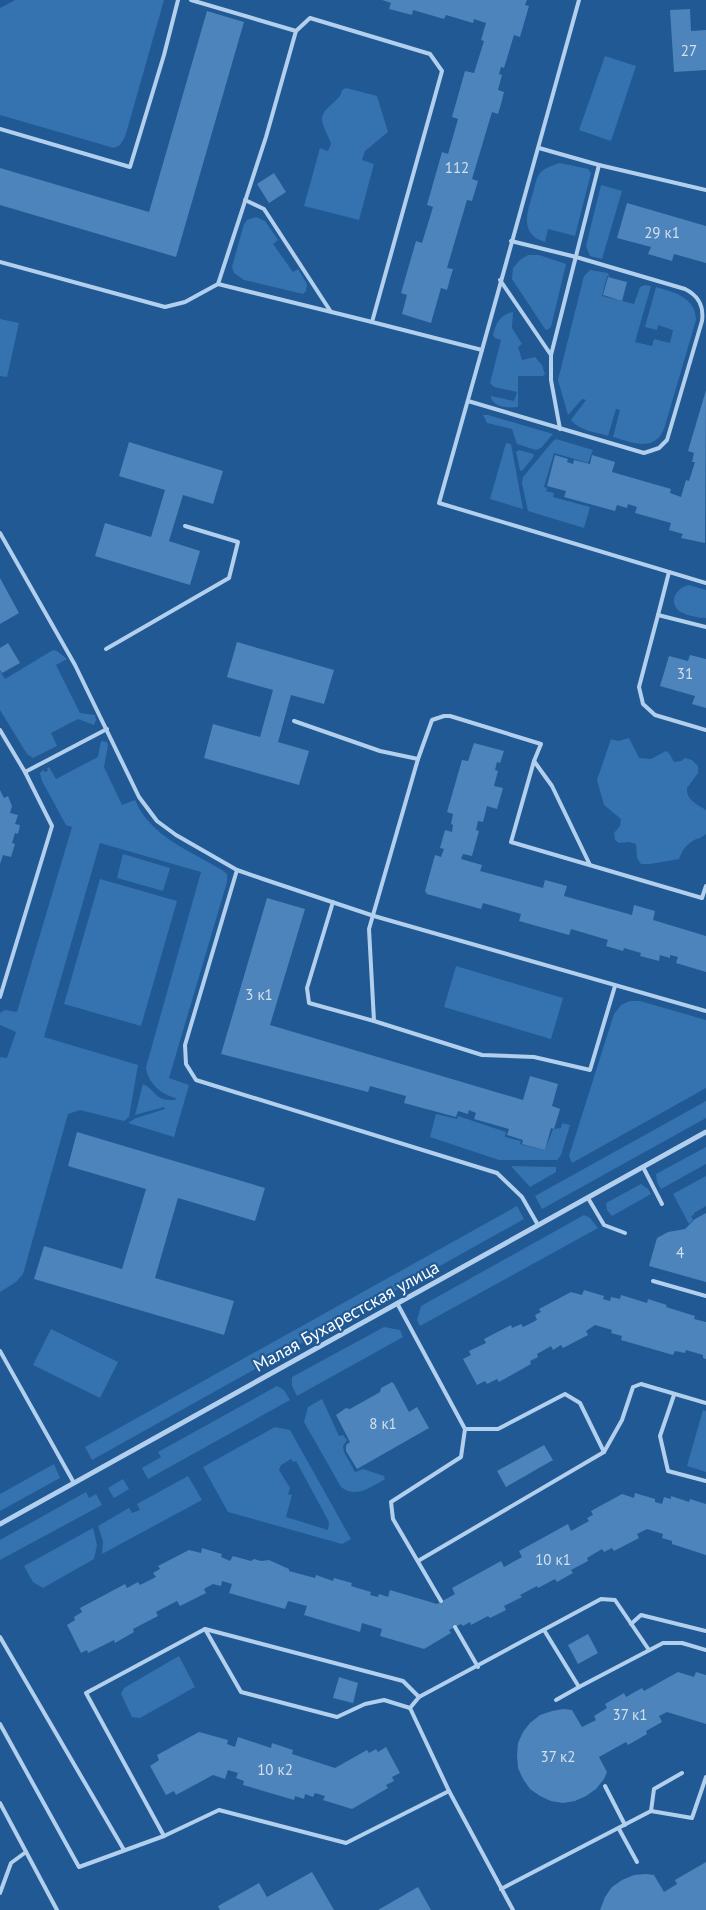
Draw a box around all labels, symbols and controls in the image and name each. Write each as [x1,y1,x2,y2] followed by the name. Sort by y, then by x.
[681,41,697,60] house number: 27
[445,158,469,177] house number: 112
[644,223,680,242] house number: 29 к1
[677,664,693,683] house number: 31
[245,985,273,1004] house number: 3 к1
[676,1243,684,1262] house number: 4
[249,1255,443,1377] street label: Малая Бухарестская улица
[369,1414,397,1433] house number: 8 к1
[535,1550,571,1569] house number: 10 к1
[613,1705,647,1724] house number: 37 к1
[541,1747,575,1766] house number: 37 к2
[257,1760,293,1779] house number: 10 к2

